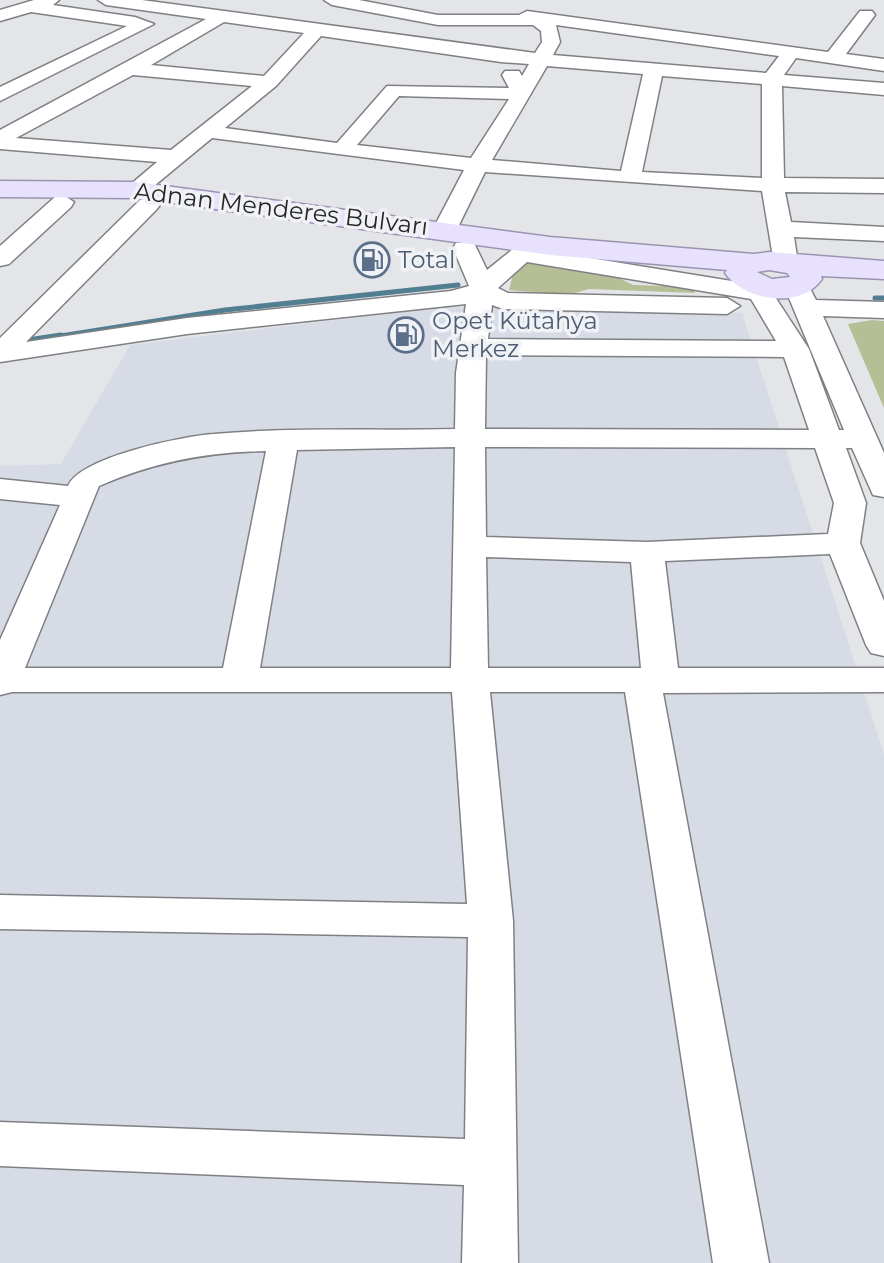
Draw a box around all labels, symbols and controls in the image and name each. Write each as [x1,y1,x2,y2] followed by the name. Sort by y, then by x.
[133,176,430,241] street label: Adnan Menderes Bulvarı
[353,241,391,279] fuel station icon: Total
[398,245,455,274] place label: Total
[432,306,598,363] place label: Opet Kütahya Merkez
[387,316,425,354] fuel station icon: Opet Kütahya Merkez

